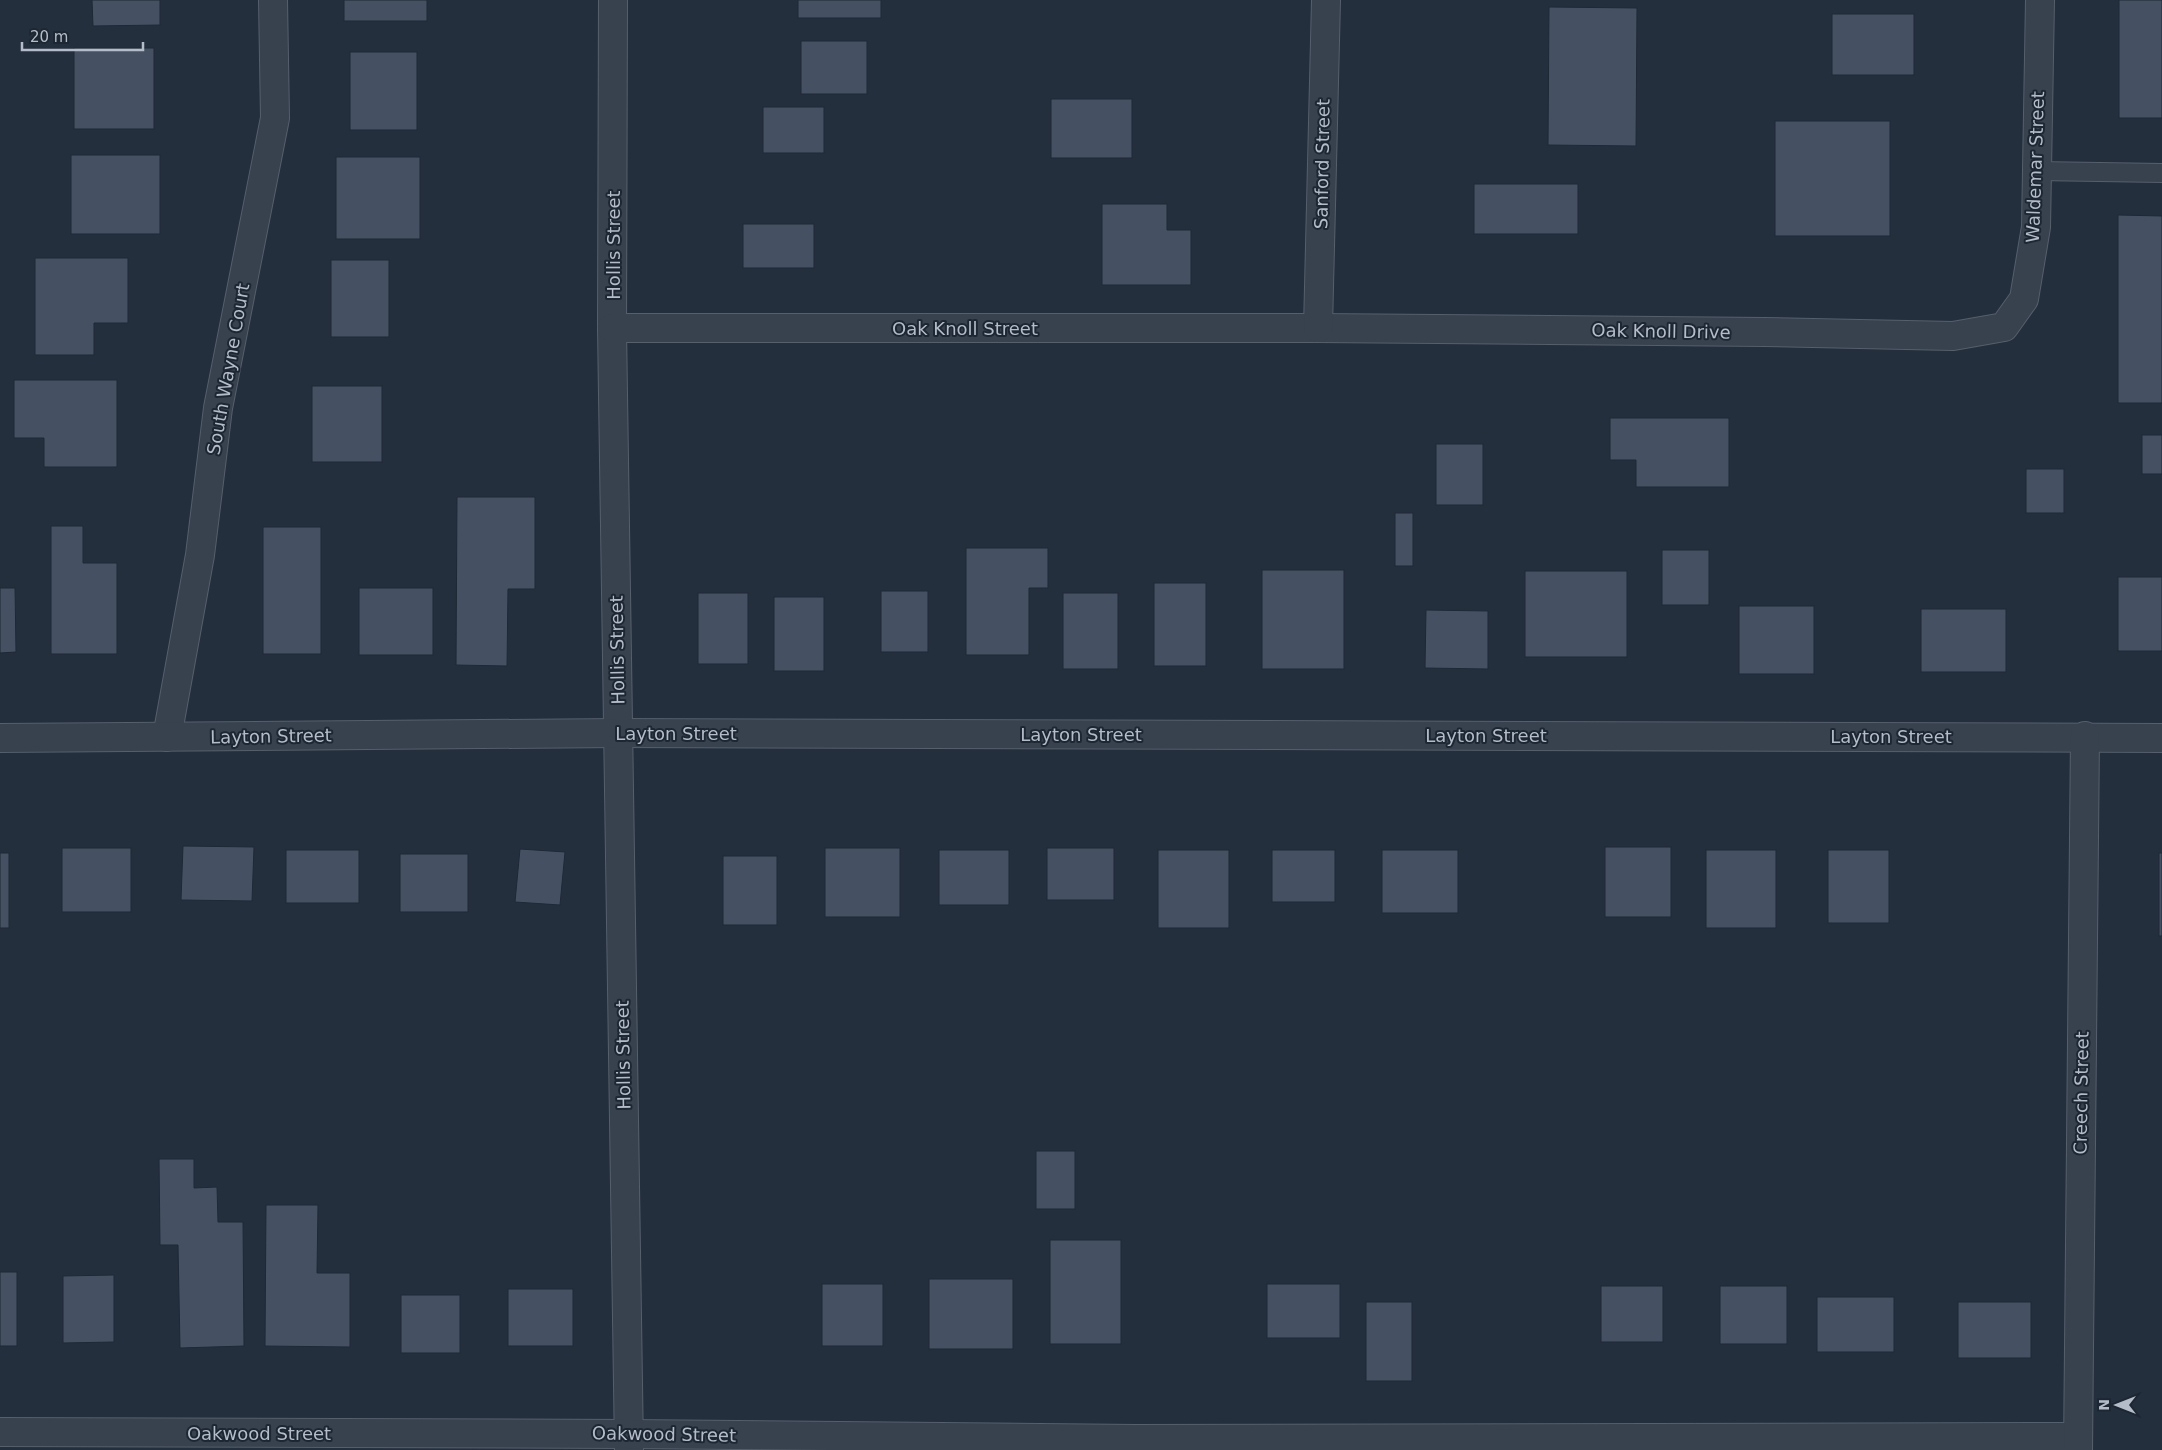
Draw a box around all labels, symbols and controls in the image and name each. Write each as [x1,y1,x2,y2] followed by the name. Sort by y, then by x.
[22,20,144,52] scale bar
[30,28,68,46] text: 20 m
[2022,91,2048,243] street label: Waldemar Street
[1310,99,1334,229] street label: Sanford Street
[603,190,624,300] street label: Hollis Street
[203,281,253,457] street label: South Wayne Court
[892,318,1038,339] street label: Oak Knoll Street
[1591,319,1731,343] street label: Oak Knoll Drive
[606,595,628,705] street label: Hollis Street
[615,723,737,744] street label: Layton Street
[210,724,332,748] street label: Layton Street
[1020,724,1142,745] street label: Layton Street
[1425,725,1547,746] street label: Layton Street
[1830,726,1952,747] street label: Layton Street
[612,1000,634,1110] street label: Hollis Street
[2069,1031,2093,1155] street label: Creech Street
[2092,1380,2142,1430] north arrow
[2096,1399,2112,1411] text: N
[592,1422,736,1446] street label: Oakwood Street
[187,1423,331,1444] street label: Oakwood Street

